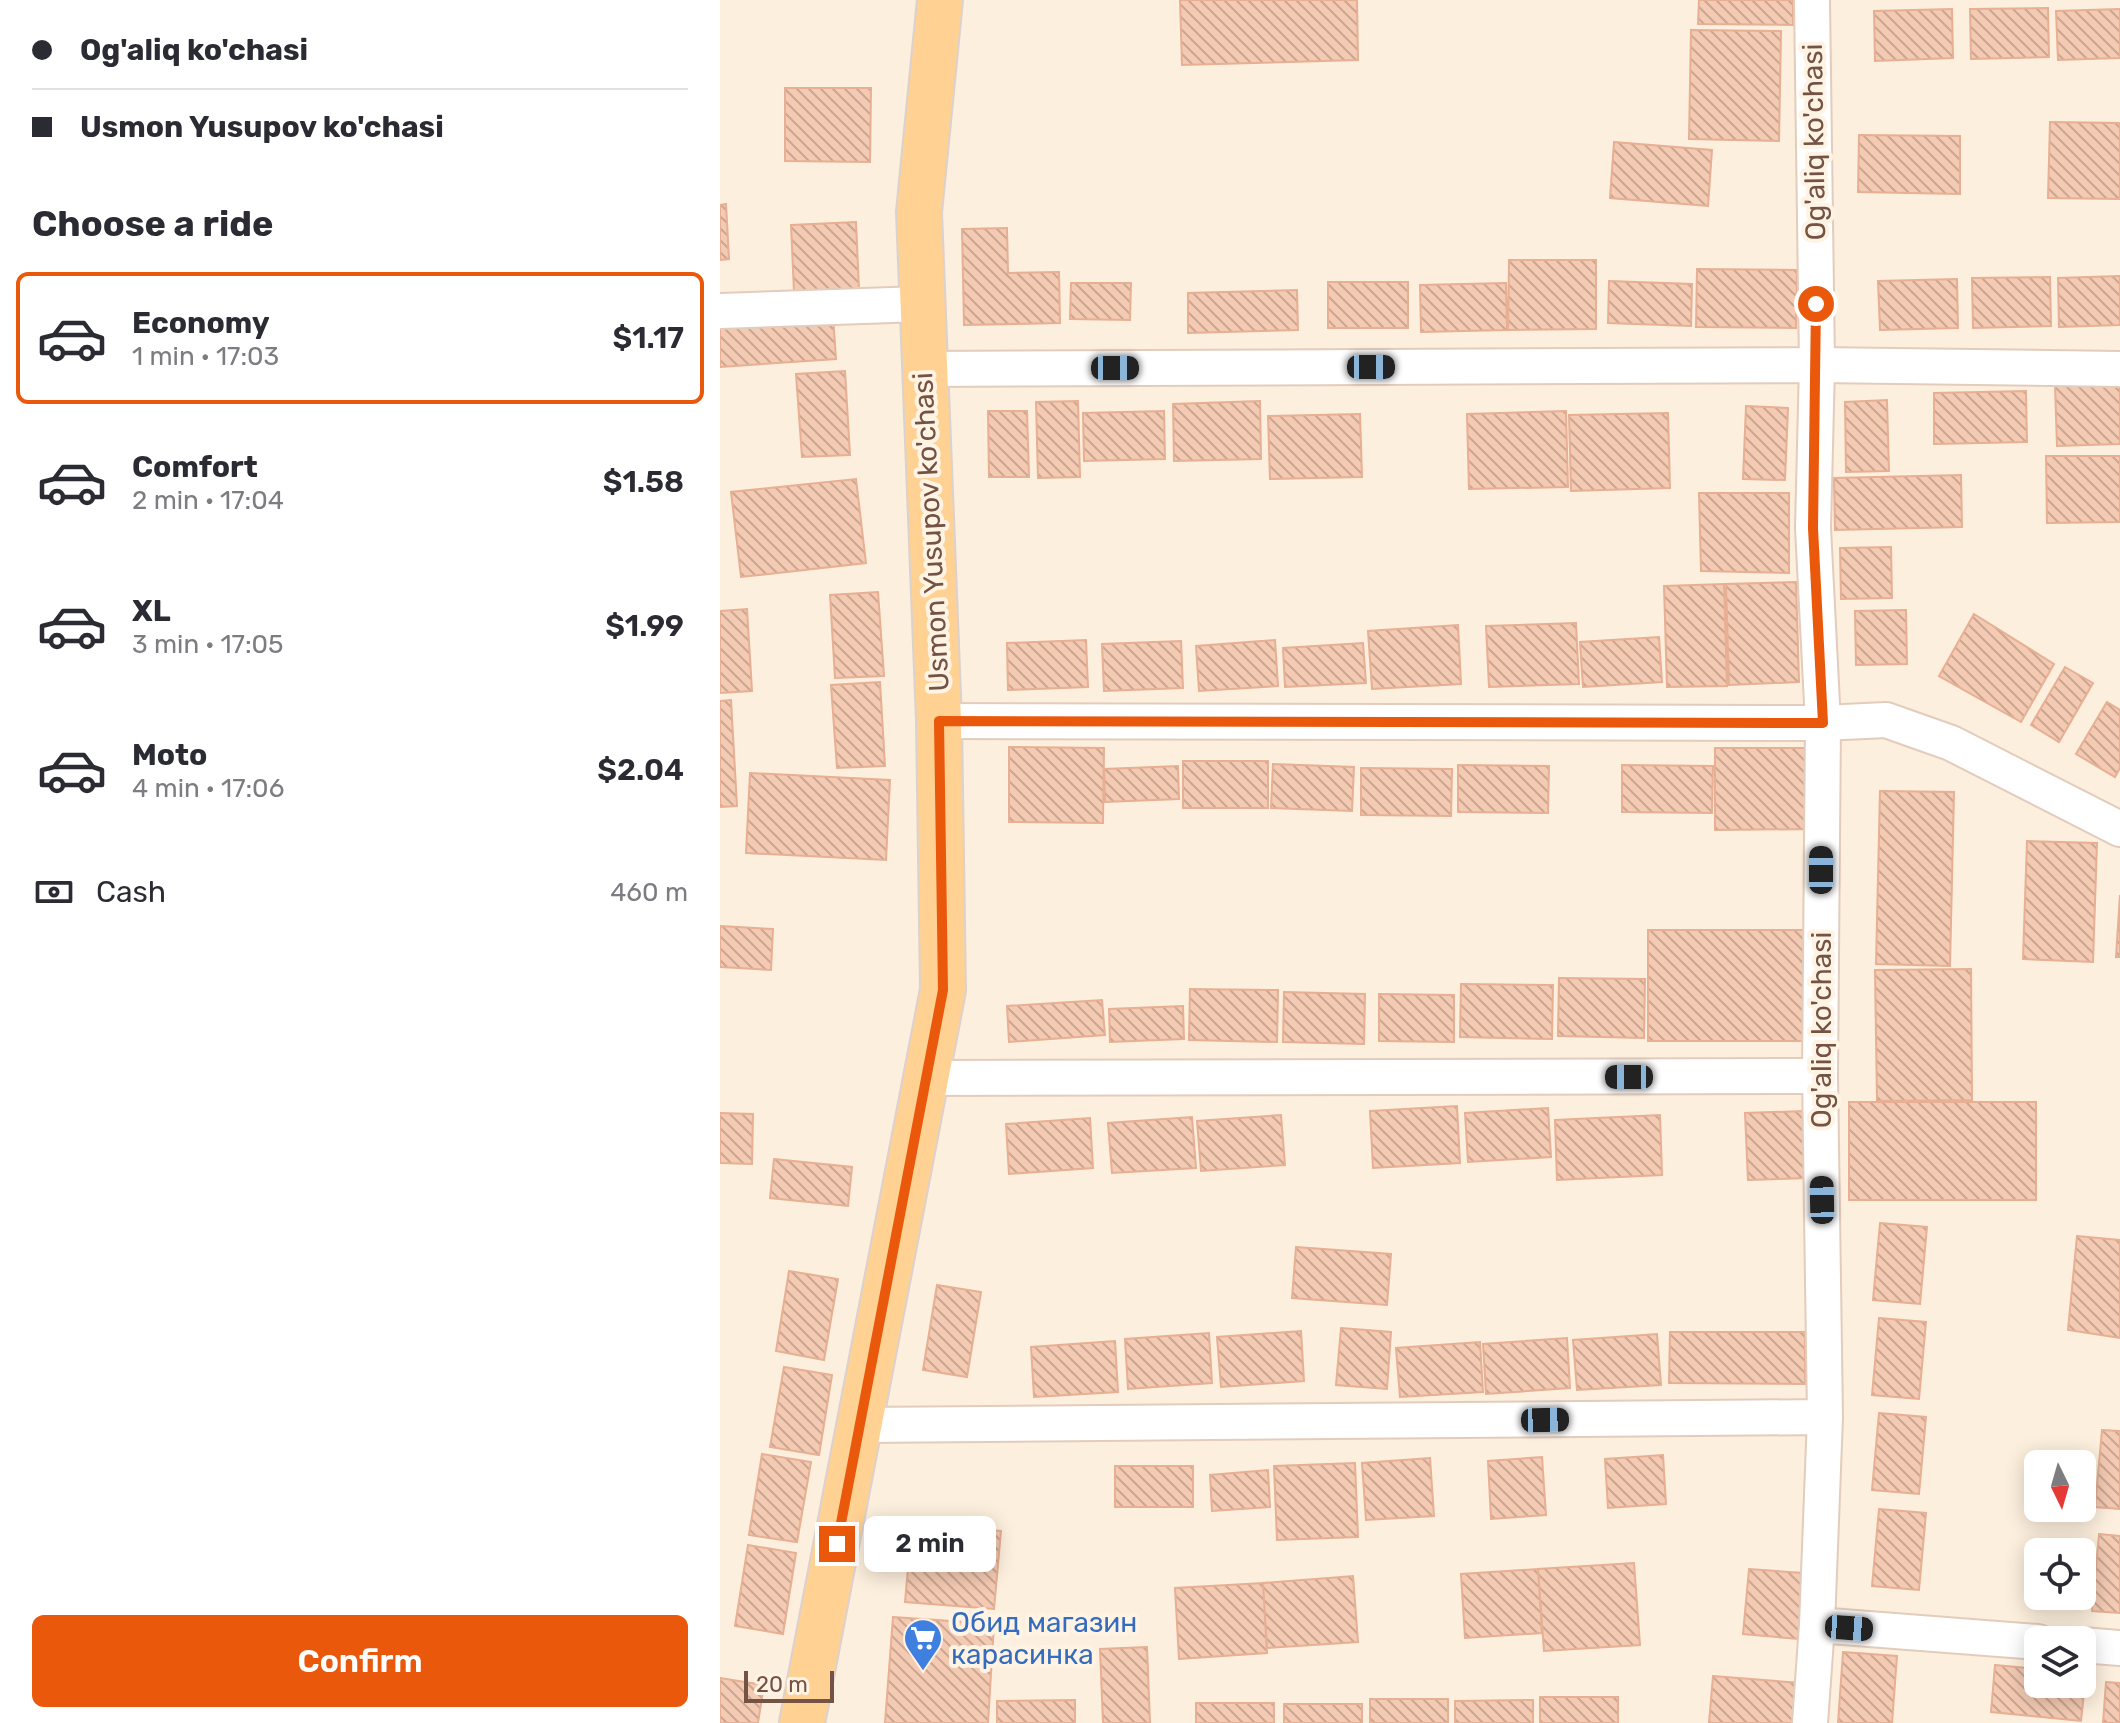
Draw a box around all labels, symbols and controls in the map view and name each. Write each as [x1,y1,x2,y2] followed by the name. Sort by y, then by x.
[80,32,308,68] text: Og'aliq ko'chasi
[1796,43,1832,241] street label: Og'aliq ko'chasi
[80,109,444,145] text: Usmon Yusupov ko'chasi
[32,202,273,245] text: Choose a ride
[1798,286,1834,322] route start
[36,302,108,374] icon: car
[132,305,270,341] text: Economy
[613,320,684,356] text: $1.17
[132,341,279,372] text: 1 min · 17:03
[1347,355,1395,379] car
[1091,356,1139,380] car
[906,372,956,692] street label: Usmon Yusupov ko'chasi
[36,446,108,518] icon: car
[132,449,258,485] text: Comfort
[603,464,684,500] text: $1.58
[132,485,284,516] text: 2 min · 17:04
[36,590,108,662] icon: car
[132,593,171,629] text: XL
[605,608,684,644] text: $1.99
[132,629,284,660] text: 3 min · 17:05
[36,734,108,806] icon: car
[132,737,207,773] text: Moto
[597,752,684,788] text: $2.04
[132,773,284,804] text: 4 min · 17:06
[1809,846,1833,894] car
[32,870,76,914] icon: cash
[96,874,166,910] text: Cash
[610,877,688,908] text: 460 m
[1805,932,1838,1128] street label: Og'aliq ko'chasi
[1605,1065,1653,1089] car
[1810,1176,1834,1224] car
[1521,1408,1569,1432] car
[2024,1450,2096,1522] north arrow
[2024,1450,2096,1698] map controls
[865,1516,997,1572] callout: 2 min
[819,1526,855,1562] route end
[895,1528,965,1559] text: 2 min
[2024,1538,2096,1610] button: locate
[951,1606,1137,1671] place label: Обид магазин карасинка
[1824,1614,1874,1642] car
[32,1615,688,1707] button: Confirm
[902,1617,944,1672] supermarket icon: Обид магазин карасинка
[2024,1626,2096,1698] button: layers
[744,1667,834,1703] scale bar
[756,1671,808,1698] text: 20 m

